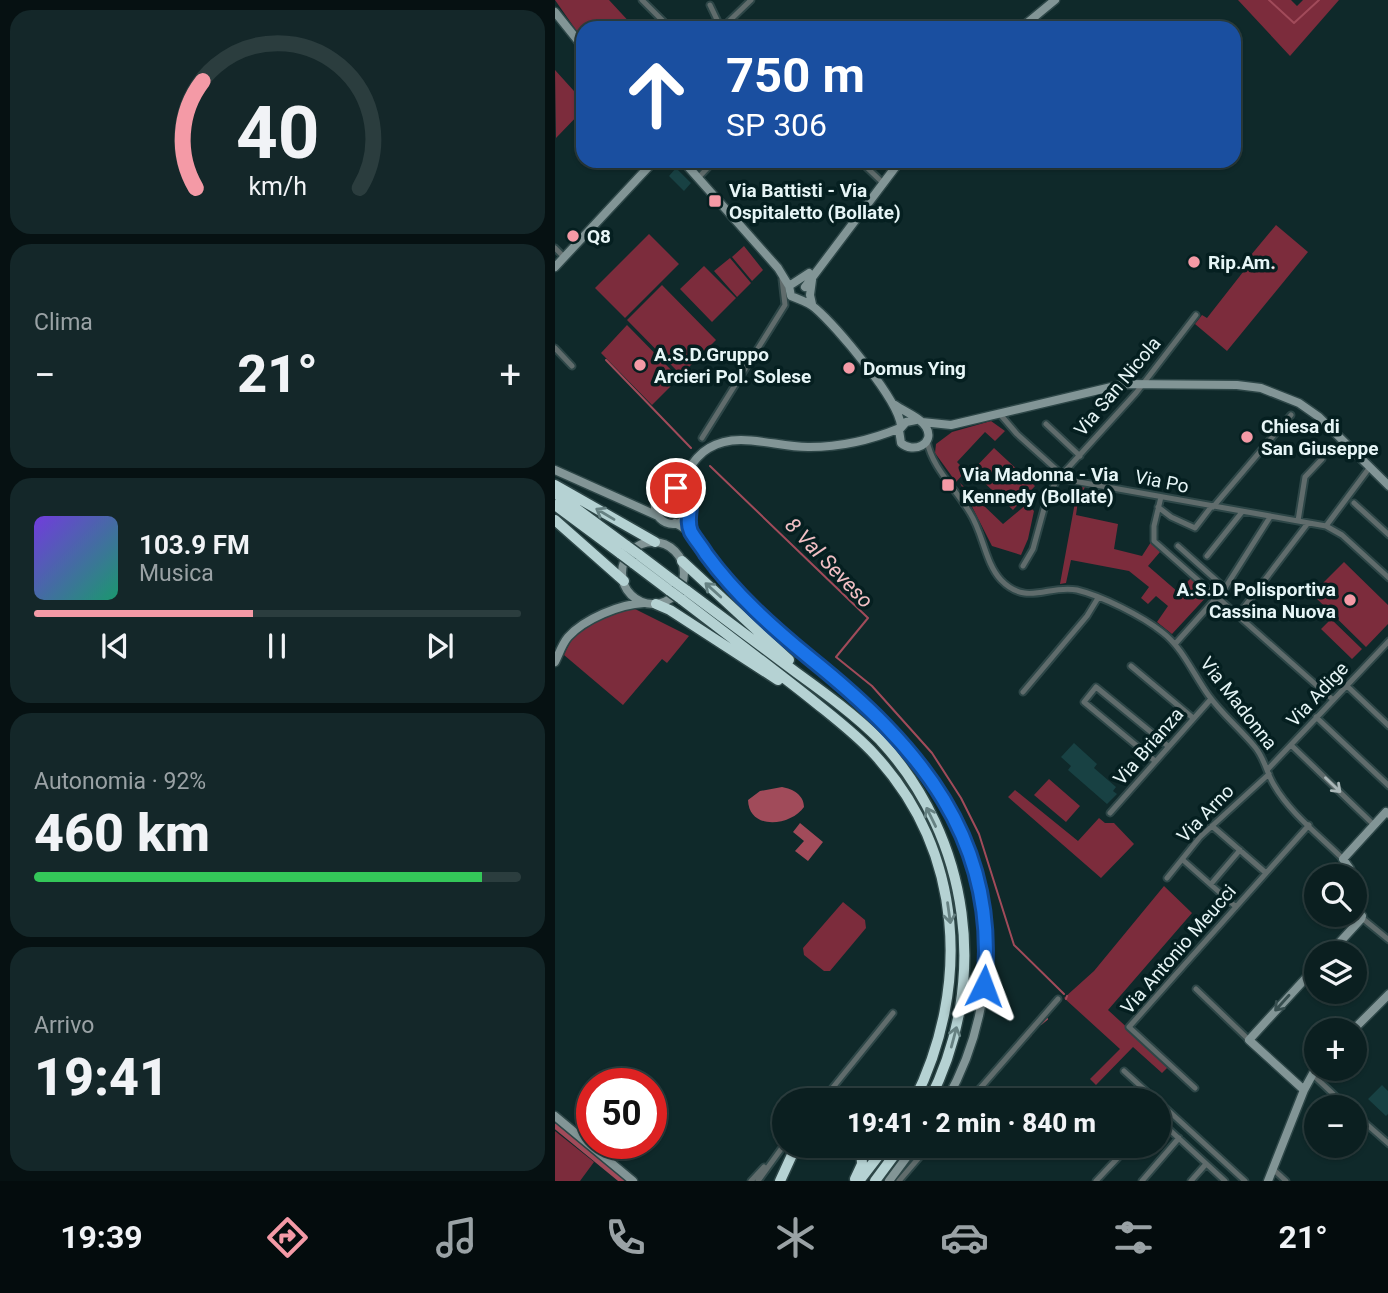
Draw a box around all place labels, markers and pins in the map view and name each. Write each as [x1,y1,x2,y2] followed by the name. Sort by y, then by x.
[729,179,901,224] place label: Via Battisti - Via Ospitaletto (Bollate)
[707,193,723,209] marker: Via Battisti - Via Ospitaletto (Bollate)
[587,225,611,248] place label: Q8
[565,228,581,244] marker: Q8
[1208,251,1276,274] place label: Rip.Am.
[1186,254,1202,270] marker: Rip.Am.
[654,343,811,388] place label: A.S.D.Gruppo Arcieri Pol. Solese
[632,357,648,373] marker: A.S.D.Gruppo Arcieri Pol. Solese
[863,357,966,380] place label: Domus Ying
[841,360,857,376] marker: Domus Ying
[1261,415,1379,460] place label: Chiesa di San Giuseppe
[1239,429,1255,445] marker: Chiesa di San Giuseppe
[646,458,706,518] pin
[962,463,1119,508] place label: Via Madonna - Via Kennedy (Bollate)
[940,477,956,493] marker: Via Madonna - Via Kennedy (Bollate)
[1176,578,1336,623] place label: A.S.D. Polisportiva Cassina Nuova
[1342,592,1358,608] marker: A.S.D. Polisportiva Cassina Nuova

